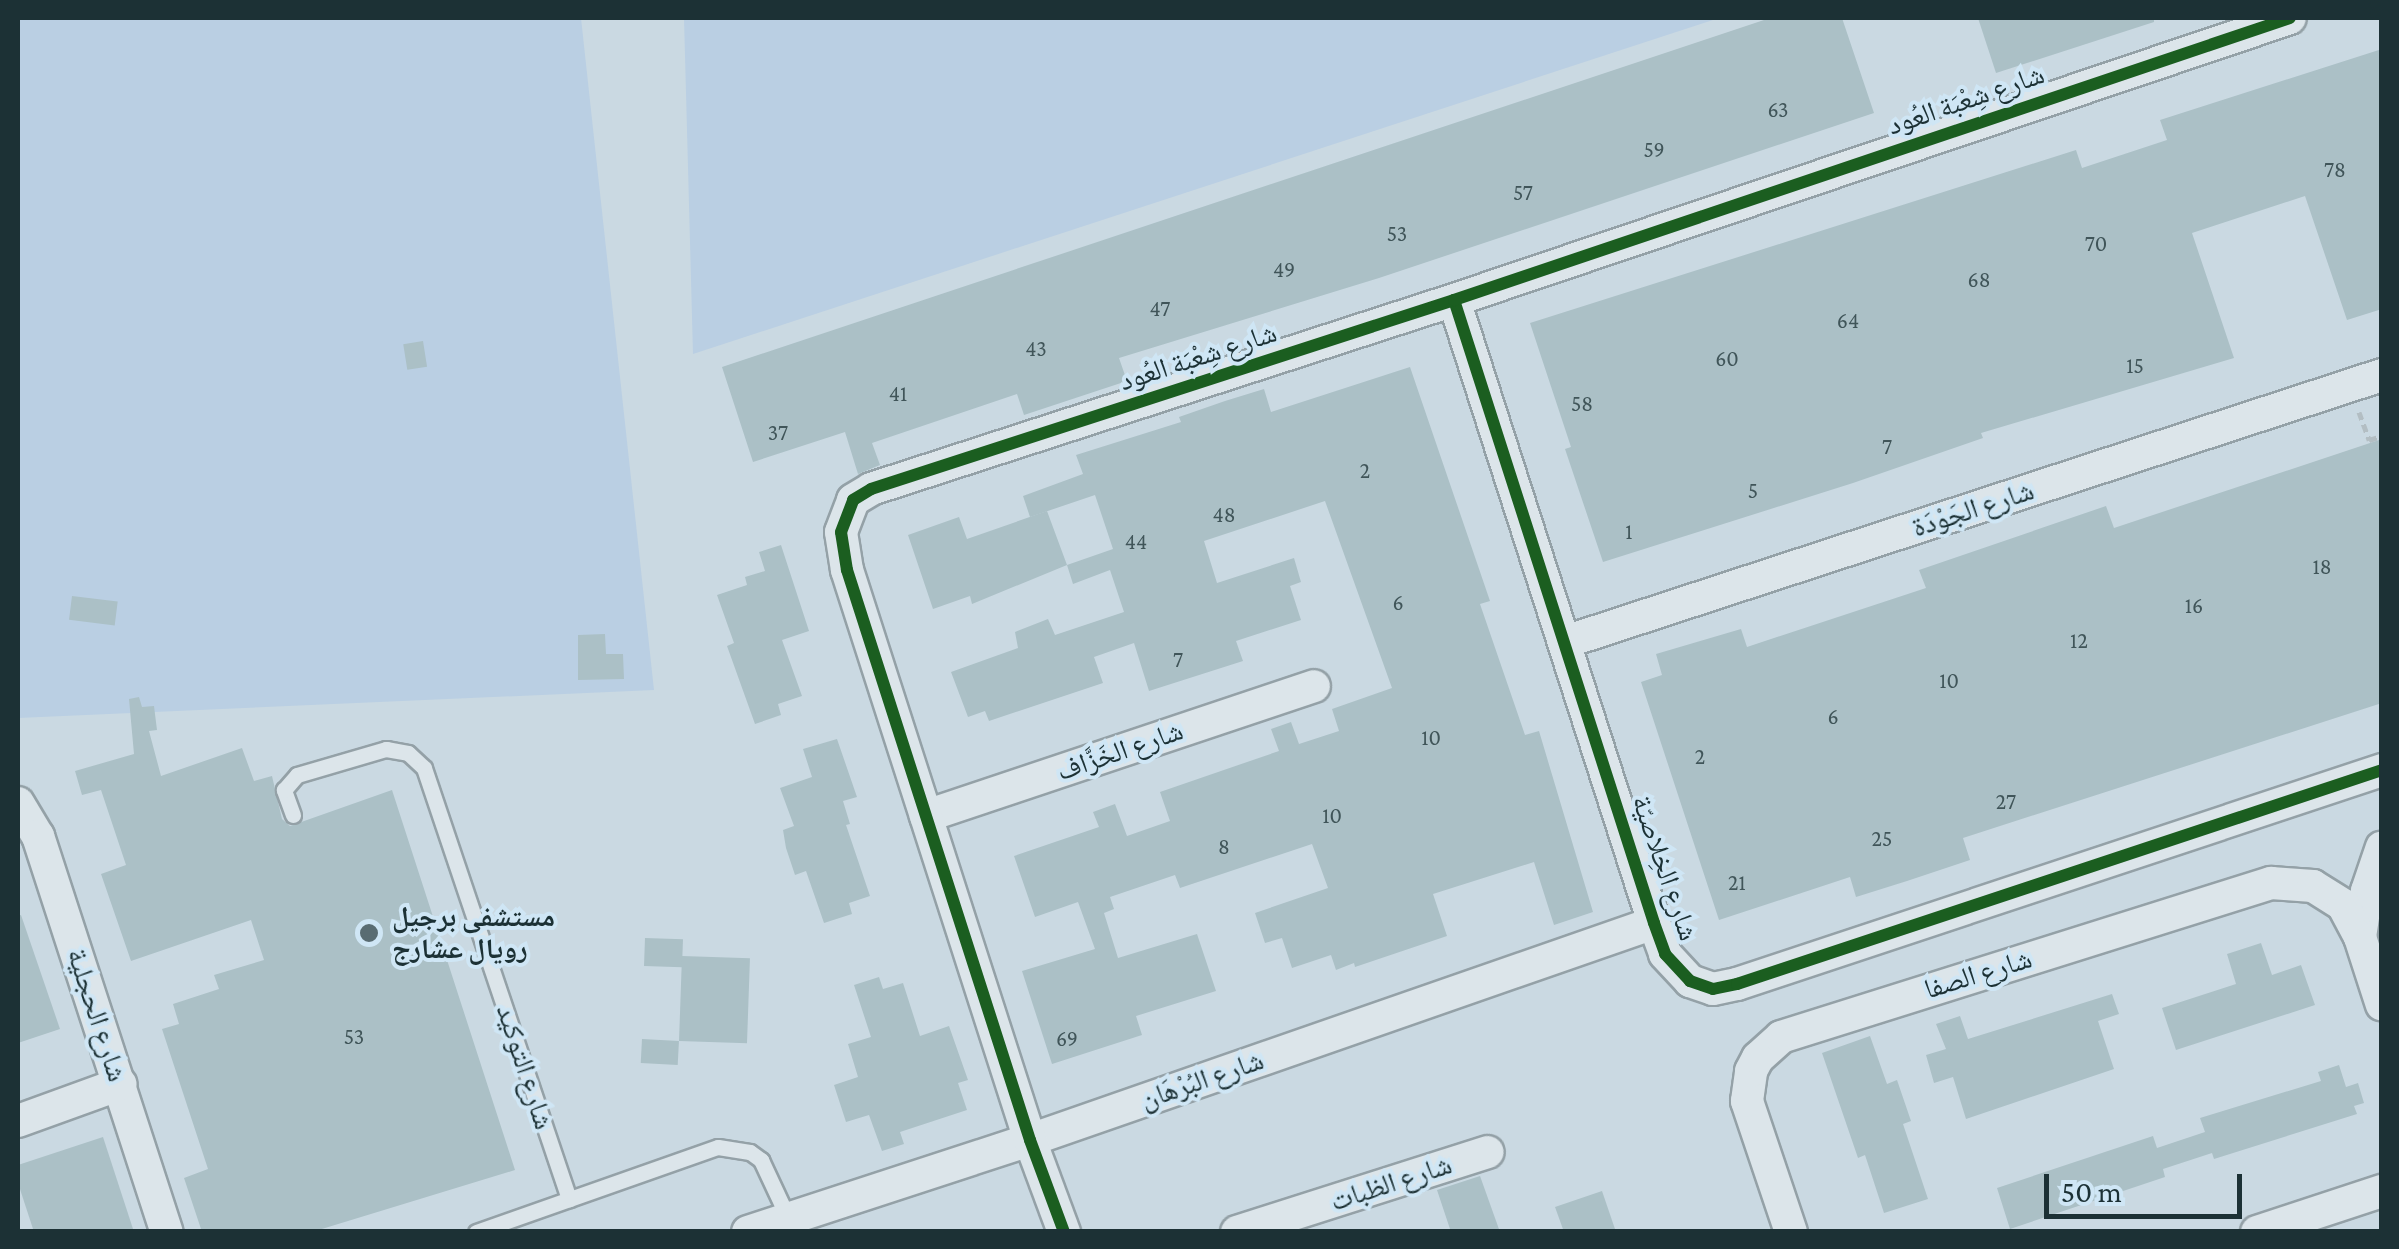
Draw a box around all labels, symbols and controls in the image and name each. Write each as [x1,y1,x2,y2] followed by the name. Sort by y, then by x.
[1883,58,2049,142] street label: شارع شِعْبَة العُود
[1768,97,1788,123] house number: 63
[1643,137,1665,163] house number: 59
[2324,157,2346,183] house number: 78
[1513,180,1533,206] house number: 57
[1387,221,1407,247] house number: 53
[2085,231,2107,257] house number: 70
[1273,257,1295,283] house number: 49
[1967,267,1991,293] house number: 68
[1150,296,1170,322] house number: 47
[1837,308,1859,334] house number: 64
[1115,316,1281,398] street label: شارع شِعْبَة العُود
[1025,336,1047,362] house number: 43
[1715,346,1739,372] house number: 60
[2126,353,2144,379] house number: 15
[889,381,907,407] house number: 41
[1571,391,1593,417] house number: 58
[768,420,788,446] house number: 37
[1882,434,1892,460] house number: 7
[1360,458,1370,484] house number: 2
[1908,474,2038,544] street label: شارع الجَوْدَة
[1748,478,1758,504] house number: 5
[1212,502,1236,528] house number: 48
[1625,519,1633,545] house number: 1
[1125,529,1147,555] house number: 44
[2312,554,2332,580] house number: 18
[1392,590,1404,616] house number: 6
[2185,593,2203,619] house number: 16
[2070,628,2088,654] house number: 12
[1173,647,1183,673] house number: 7
[1939,668,1959,694] house number: 10
[1827,704,1839,730] house number: 6
[1052,714,1188,788] street label: شارع الخَزَّاف
[1421,725,1441,751] house number: 10
[1695,744,1705,770] house number: 2
[1996,789,2016,815] house number: 27
[1624,791,1706,945] street label: شارع الخِلاصيّة
[1322,803,1342,829] house number: 10
[1872,826,1892,852] house number: 25
[1218,834,1230,860] house number: 8
[1728,870,1746,896] house number: 21
[392,900,555,966] place label: مستشفى برجيل رويال عشارج
[356,920,382,946] marker: مستشفى برجيل رويال عشارج
[1920,942,2036,1006] street label: شارع الصفا
[60,944,134,1086] street label: شارع الحجلية
[489,1000,561,1134] street label: شارع التوكيد
[344,1024,364,1050] house number: 53
[1056,1026,1078,1052] house number: 69
[1136,1043,1268,1117] street label: شارع البُرْهَان
[1326,1148,1456,1218] street label: شارع الظبات
[2049,1154,2246,1216] scale bar
[2061,1175,2122,1208] text: 50 m

